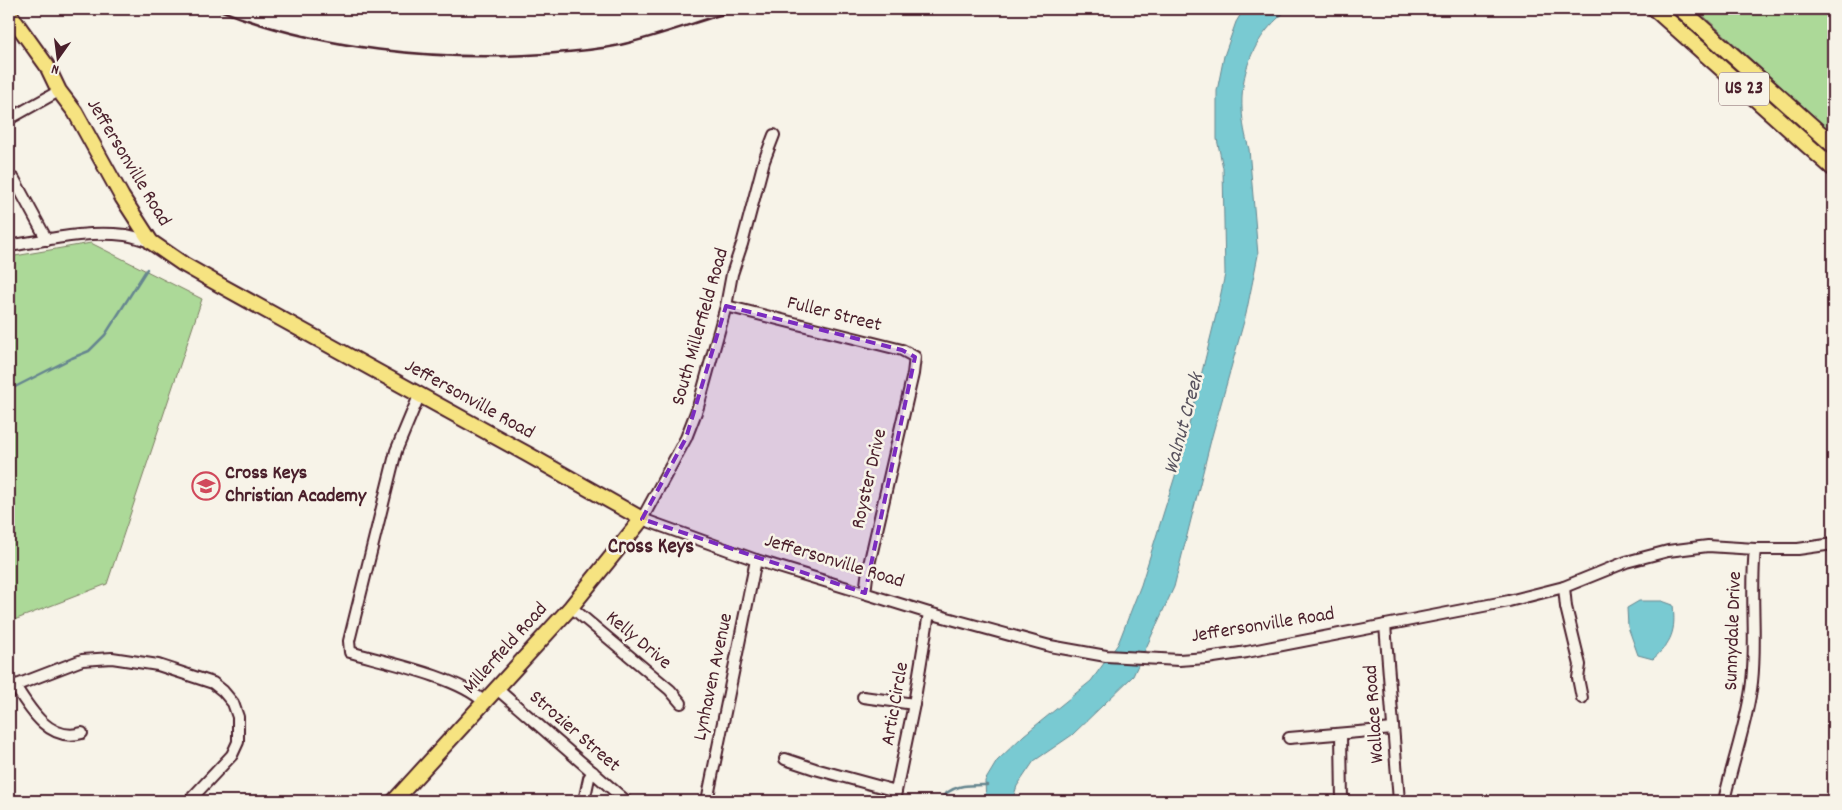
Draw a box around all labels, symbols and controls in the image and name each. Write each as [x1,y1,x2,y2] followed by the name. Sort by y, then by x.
[32,32,82,82] north arrow
[49,58,61,79] text: N
[1719,72,1769,106] road number: US 23
[79,94,177,232] street label: Jeffersonville Road
[665,245,737,409] street label: South Millerfield Road
[784,290,884,340] street label: Fuller Street
[399,353,539,447] street label: Jeffersonville Road
[1157,368,1213,478] water label: Walnut Creek
[845,426,895,532] street label: Royster Drive
[225,460,367,511] place label: Cross Keys Christian Academy
[191,471,221,501] school or university icon: Cross Keys Christian Academy
[761,527,907,597] street label: Jeffersonville Road
[608,533,694,563] district label: Cross Keys
[1718,571,1750,691] street label: Sunnydale Drive
[457,597,555,701] street label: Millerfield Road
[1189,601,1337,651] street label: Jeffersonville Road
[599,605,677,677] street label: Kelly Drive
[687,610,741,743] street label: Lynhaven Avenue
[875,660,917,748] street label: Artic Circle
[1358,664,1392,764] street label: Wallace Road
[522,684,626,780] street label: Strozier Street

